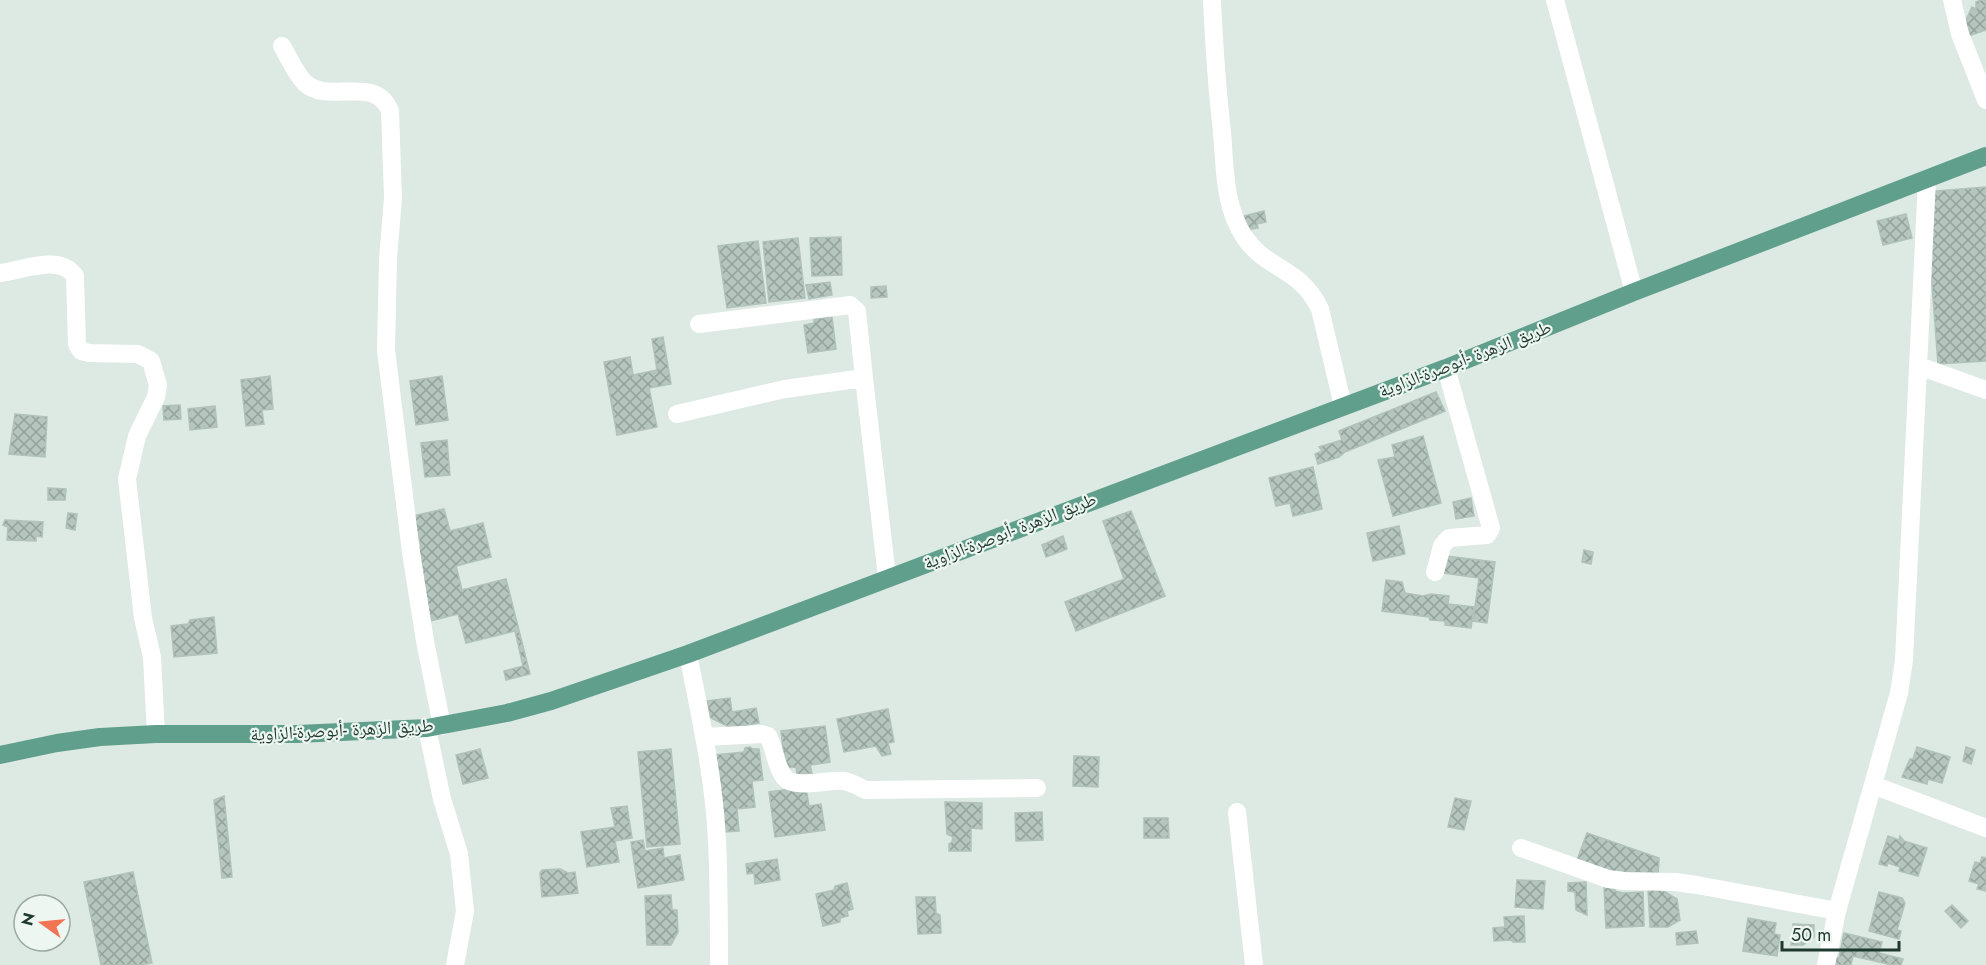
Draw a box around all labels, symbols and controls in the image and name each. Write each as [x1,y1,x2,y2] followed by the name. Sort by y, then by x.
[1375,314,1555,404] street label: طريق الزهرة -أبوصرة-الزاوية
[920,486,1100,576] street label: طريق الزهرة -أبوصرة-الزاوية
[250,712,434,748] street label: طريق الزهرة -أبوصرة-الزاوية
[12,893,72,953] north arrow
[15,910,41,928] text: N
[1782,914,1899,952] scale bar
[1791,922,1831,948] text: 50 m

